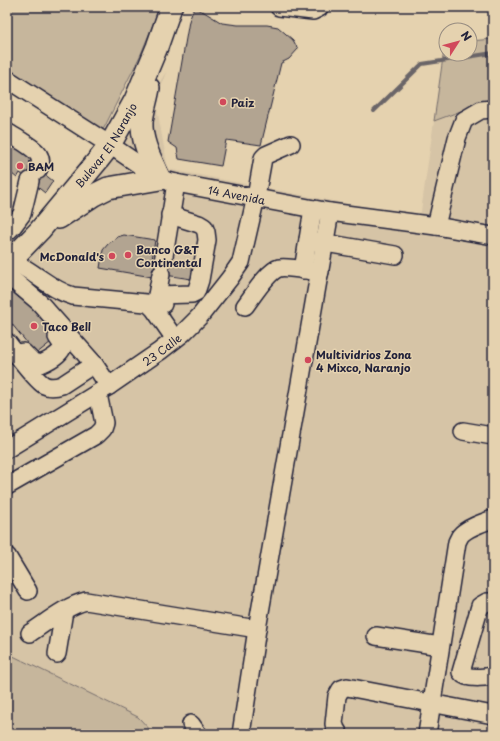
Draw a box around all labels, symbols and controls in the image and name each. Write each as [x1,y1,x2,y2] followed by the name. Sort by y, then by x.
[438,22,478,62] north arrow
[457,27,476,45] text: N
[231,94,254,111] place label: Paiz
[218,97,228,107] marker: Paiz
[70,99,141,191] street label: Bulevar El Naranjo
[28,158,54,175] place label: BAM
[15,161,25,171] marker: BAM
[207,181,267,208] street label: 14 Avenida
[136,241,202,271] place label: Banco G&T Continental
[40,248,104,265] place label: McDonald's
[123,250,133,260] marker: Banco G&T Continental
[107,251,117,261] marker: McDonald's
[42,318,91,335] place label: Taco Bell
[29,321,39,331] marker: Taco Bell
[139,329,185,369] street label: 23 Calle
[316,346,412,376] place label: Multividrios Zona 4 Mixco, Naranjo
[303,355,313,365] marker: Multividrios Zona 4 Mixco, Naranjo

